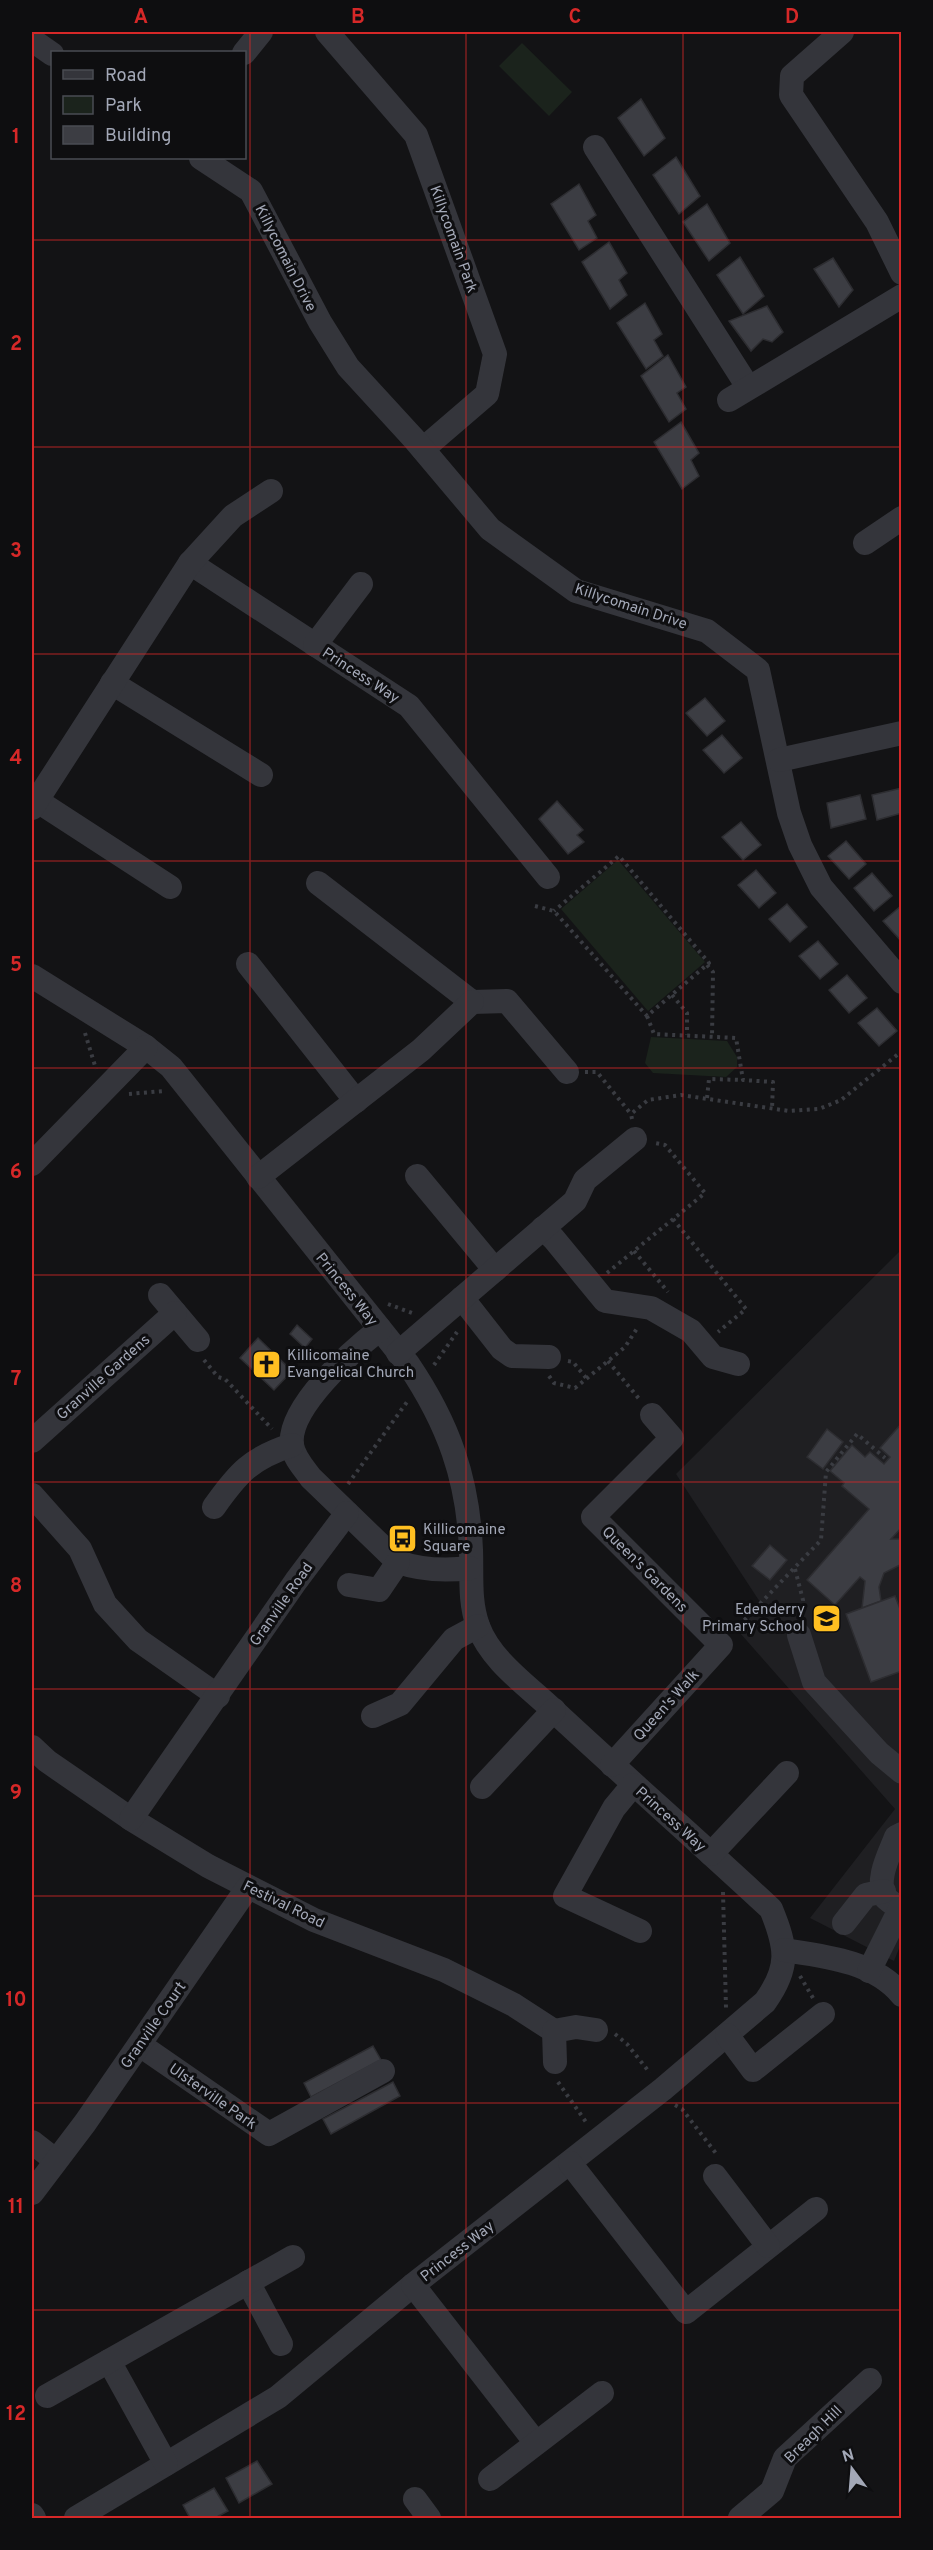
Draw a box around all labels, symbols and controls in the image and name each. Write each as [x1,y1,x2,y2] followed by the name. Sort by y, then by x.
[134,5,148,31] text: A
[351,5,365,31] text: B
[569,5,581,31] text: C
[785,5,799,31] text: D
[51,51,246,159] legend
[105,65,147,88] text: Road
[105,95,142,118] text: Park
[12,125,20,151] text: 1
[105,125,171,148] text: Building
[424,183,481,296] street label: Killycomain Park
[250,202,320,315] street label: Killycomain Drive
[10,332,22,358] text: 2
[10,539,22,565] text: 3
[572,580,689,635] street label: Killycomain Drive
[318,644,403,708] street label: Princess Way
[10,746,22,772] text: 4
[10,953,22,979] text: 5
[10,1160,22,1186] text: 6
[311,1250,381,1330] street label: Princess Way
[53,1331,155,1425] street label: Granville Gardens
[287,1347,414,1383] place label: Killicomaine Evangelical Church
[250,1348,282,1380] church icon: Killicomaine Evangelical Church
[11,1367,21,1393] text: 7
[423,1521,506,1557] place label: Killicomaine Square
[386,1522,418,1554] bus stop icon: Killicomaine Square
[597,1523,691,1617] street label: Queen's Gardens
[246,1559,318,1650] street label: Granville Road
[10,1574,22,1600] text: 8
[702,1601,805,1637] place label: Edenderry Primary School
[810,1602,842,1634] school or university icon: Edenderry Primary School
[630,1666,704,1746] street label: Queen's Walk
[10,1781,22,1807] text: 9
[631,1783,709,1857] street label: Princess Way
[239,1877,327,1933] street label: Festival Road
[117,1979,191,2073] street label: Granville Court
[5,1988,27,2014] text: 10
[165,2060,260,2135] street label: Ulsterville Park
[8,2195,24,2221] text: 11
[417,2217,499,2287] street label: Princess Way
[6,2402,26,2428] text: 12
[781,2402,847,2468] street label: Breagh Hill
[822,2439,882,2499] north arrow
[840,2445,857,2468] text: N

